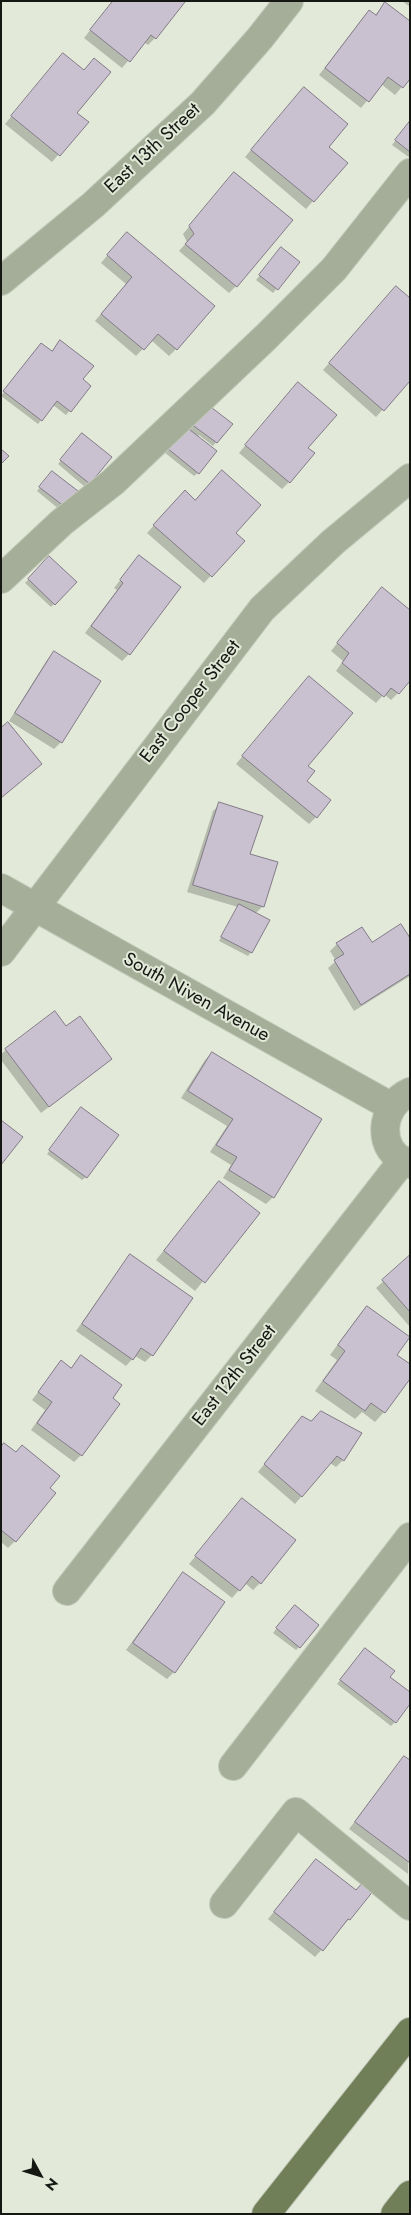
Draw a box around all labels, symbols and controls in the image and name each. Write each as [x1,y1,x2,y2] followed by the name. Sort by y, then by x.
[101,99,205,199] street label: East 13th Street
[136,636,246,768] street label: East Cooper Street
[119,948,273,1048] street label: South Niven Avenue
[188,1321,282,1431] street label: East 12th Street
[15,2150,65,2200] north arrow
[40,2174,63,2195] text: N

